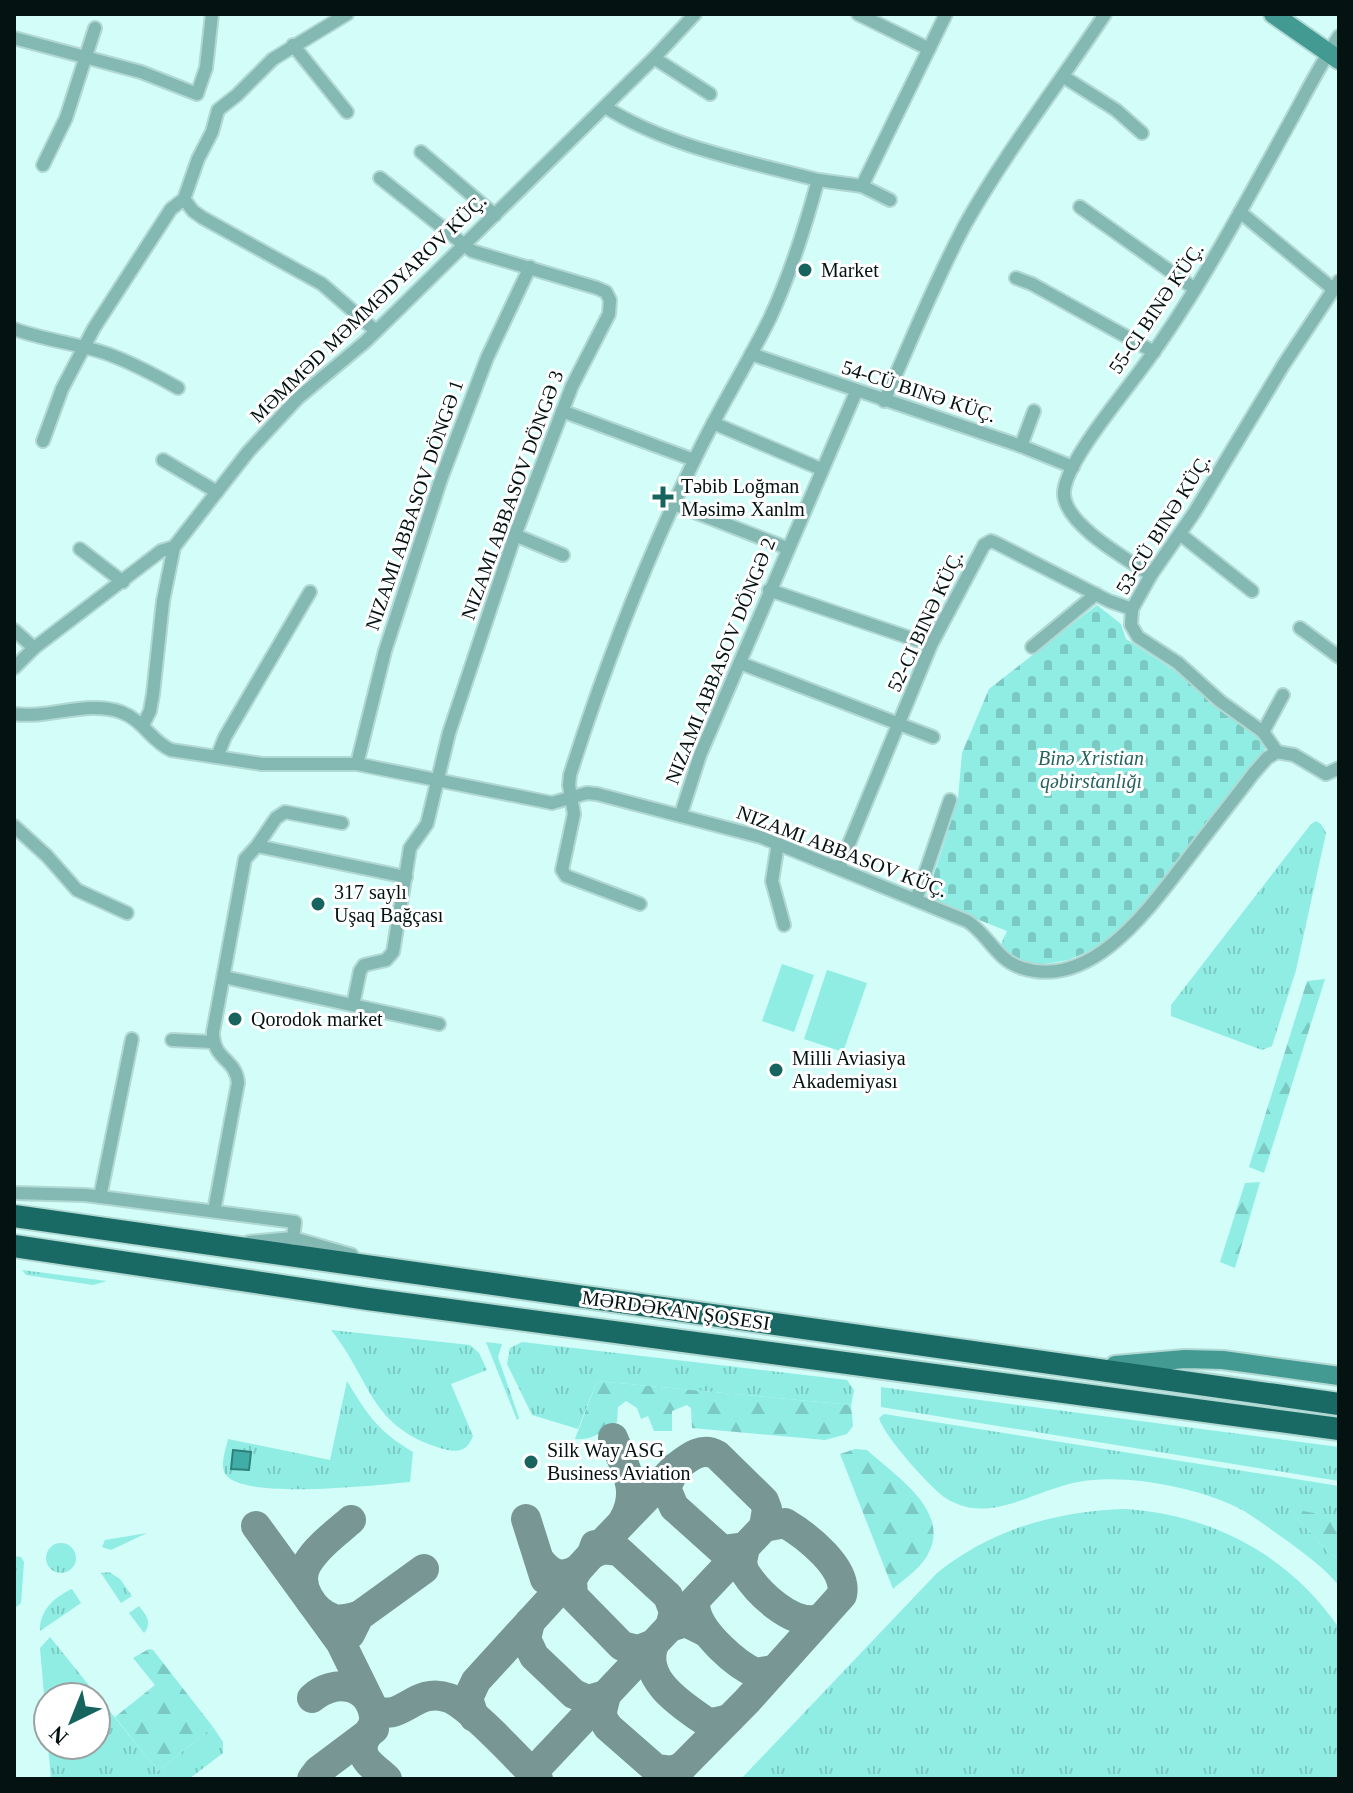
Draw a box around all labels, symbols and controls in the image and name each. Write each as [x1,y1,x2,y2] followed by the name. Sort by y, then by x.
[246,189,491,427] street label: MƏMMƏD MƏMMƏDYAROV KÜÇ.
[1104,239,1209,378] street label: 55-CI BINƏ KÜÇ.
[821,259,879,281] place label: Market
[796,261,814,279] marker: Market
[839,356,999,427] street label: 54-CÜ BINƏ KÜÇ.
[457,367,567,623] street label: NIZAMI ABBASOV DÖNGƏ 3
[361,377,467,633] street label: NIZAMI ABBASOV DÖNGƏ 1
[1111,450,1216,598] street label: 53-CÜ BINƏ KÜÇ.
[681,475,805,520] place label: Təbib Loğman Məsimə Xanlm
[652,486,674,508] marker: Təbib Loğman Məsimə Xanlm
[660,535,780,787] street label: NIZAMI ABBASOV DÖNGƏ 2
[883,547,968,695] street label: 52-CI BINƏ KÜÇ.
[1038,747,1144,793] park label: Binə Xristian qəbirstanlığı
[733,801,950,902] street label: NIZAMI ABBASOV KÜÇ.
[334,881,444,927] place label: 317 saylı Uşaq Bağçası
[309,895,327,913] marker: 317 saylı Uşaq Bağçası
[251,1008,383,1030] place label: Qorodok market
[226,1010,244,1028] marker: Qorodok market
[792,1047,906,1093] place label: Milli Aviasiya Akademiyası
[767,1061,785,1079] marker: Milli Aviasiya Akademiyası
[581,1286,771,1335] street label: MƏRDƏKAN ŞOSESI
[547,1439,691,1484] place label: Silk Way ASG Business Aviation
[522,1453,540,1471] marker: Silk Way ASG Business Aviation
[32,1681,112,1761] north arrow
[44,1721,73,1750] text: N

